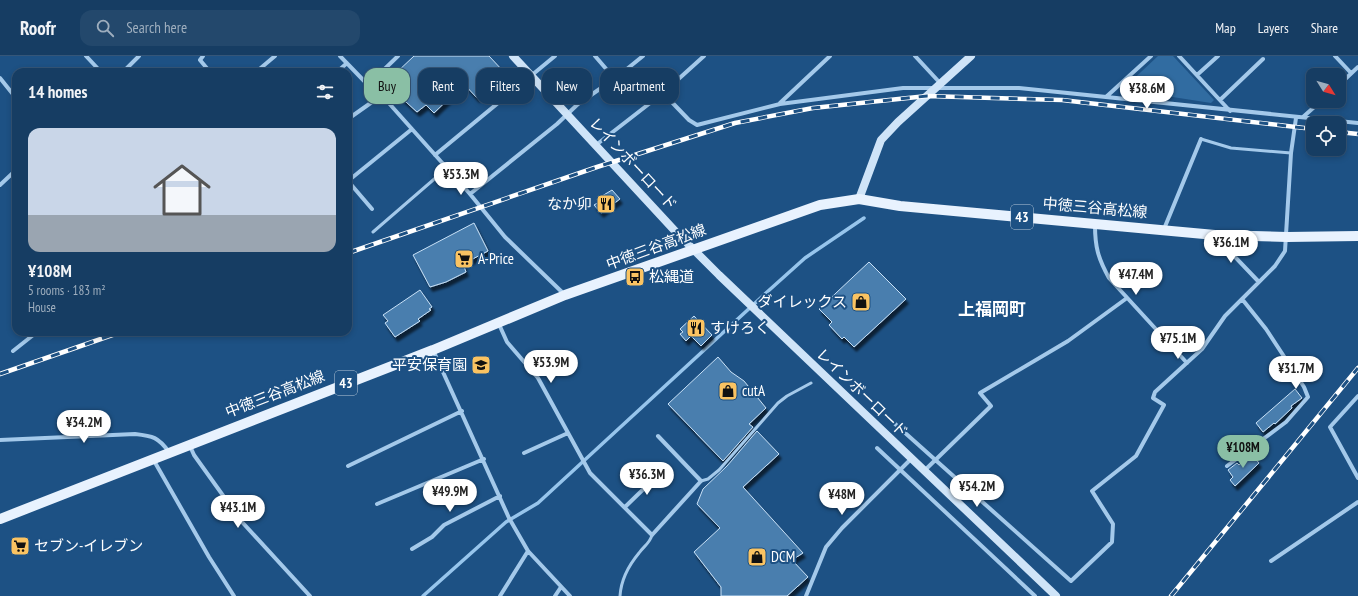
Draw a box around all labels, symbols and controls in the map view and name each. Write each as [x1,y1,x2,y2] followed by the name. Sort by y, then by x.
[80,10,360,46] search box
[20,16,56,40] text: Roofr
[94,17,116,39] icon: search
[126,18,187,37] text: Search here
[1215,19,1236,37] text: Map
[1258,19,1289,37] text: Layers
[1311,19,1338,37] text: Share
[364,68,410,104] chip: Buy
[418,68,468,104] chip: Rent
[476,68,534,104] chip: Filters
[542,68,592,104] chip: New
[600,68,679,104] chip: Apartment
[1306,68,1346,108] north arrow
[1306,68,1346,156] map controls
[1114,76,1180,110] pin: ¥38.6M
[1129,80,1165,97] text: ¥38.6M
[28,81,87,103] text: 14 homes
[314,81,336,103] icon: filters
[585,113,681,214] street label: レインボーロード
[1306,116,1346,156] button: locate
[146,154,218,226] icon: home
[428,162,494,196] pin: ¥53.3M
[443,166,479,183] text: ¥53.3M
[595,193,617,215] restaurant icon: なか卯
[1042,193,1148,222] street label: 中徳三谷高松線
[547,194,592,213] place label: なか卯
[1011,205,1033,229] road number: 43
[603,220,708,273] street label: 中徳三谷高松線
[1198,230,1264,264] pin: ¥36.1M
[1213,234,1249,251] text: ¥36.1M
[453,248,475,270] supermarket icon: A-Price
[478,249,514,268] place label: A-Price
[28,260,72,282] text: ¥108M
[1103,262,1169,296] pin: ¥47.4M
[624,266,646,288] bus stop icon: 松縄道
[1119,266,1153,283] text: ¥47.4M
[649,267,694,286] place label: 松縄道
[28,282,106,299] text: 5 rooms · 183 m²
[850,291,872,313] shop icon: ダイレックス
[757,292,847,311] place label: ダイレックス
[958,298,1026,320] district label: 上福岡町
[28,299,56,316] text: House
[685,317,707,339] restaurant icon: すけろく
[710,318,770,337] place label: すけろく
[1145,326,1211,360] pin: ¥75.1M
[1160,330,1196,347] text: ¥75.1M
[813,344,912,441] street label: レインボーロード
[518,350,584,384] pin: ¥53.9M
[470,354,492,376] school or university icon: 平安保育園
[533,354,569,371] text: ¥53.9M
[392,355,467,374] place label: 平安保育園
[1263,356,1329,390] pin: ¥31.7M
[1278,360,1314,377] text: ¥31.7M
[222,366,327,421] street label: 中徳三谷高松線
[335,371,357,395] road number: 43
[717,380,739,402] shop icon: cutA
[742,381,766,400] place label: cutA
[51,410,117,444] pin: ¥34.2M
[66,414,102,431] text: ¥34.2M
[1215,435,1271,469] pin: ¥108M
[1226,439,1260,456] text: ¥108M
[614,462,680,496] pin: ¥36.3M
[629,466,665,483] text: ¥36.3M
[944,474,1010,508] pin: ¥54.2M
[959,478,995,495] text: ¥54.2M
[417,479,483,513] pin: ¥49.9M
[818,482,866,516] pin: ¥48M
[432,483,468,500] text: ¥49.9M
[828,486,856,503] text: ¥48M
[205,495,271,529] pin: ¥43.1M
[220,499,256,516] text: ¥43.1M
[9,535,31,557] supermarket icon: セブン-イレブン
[34,536,143,555] place label: セブン-イレブン
[746,546,768,568] shop icon: DCM
[771,547,795,566] place label: DCM

